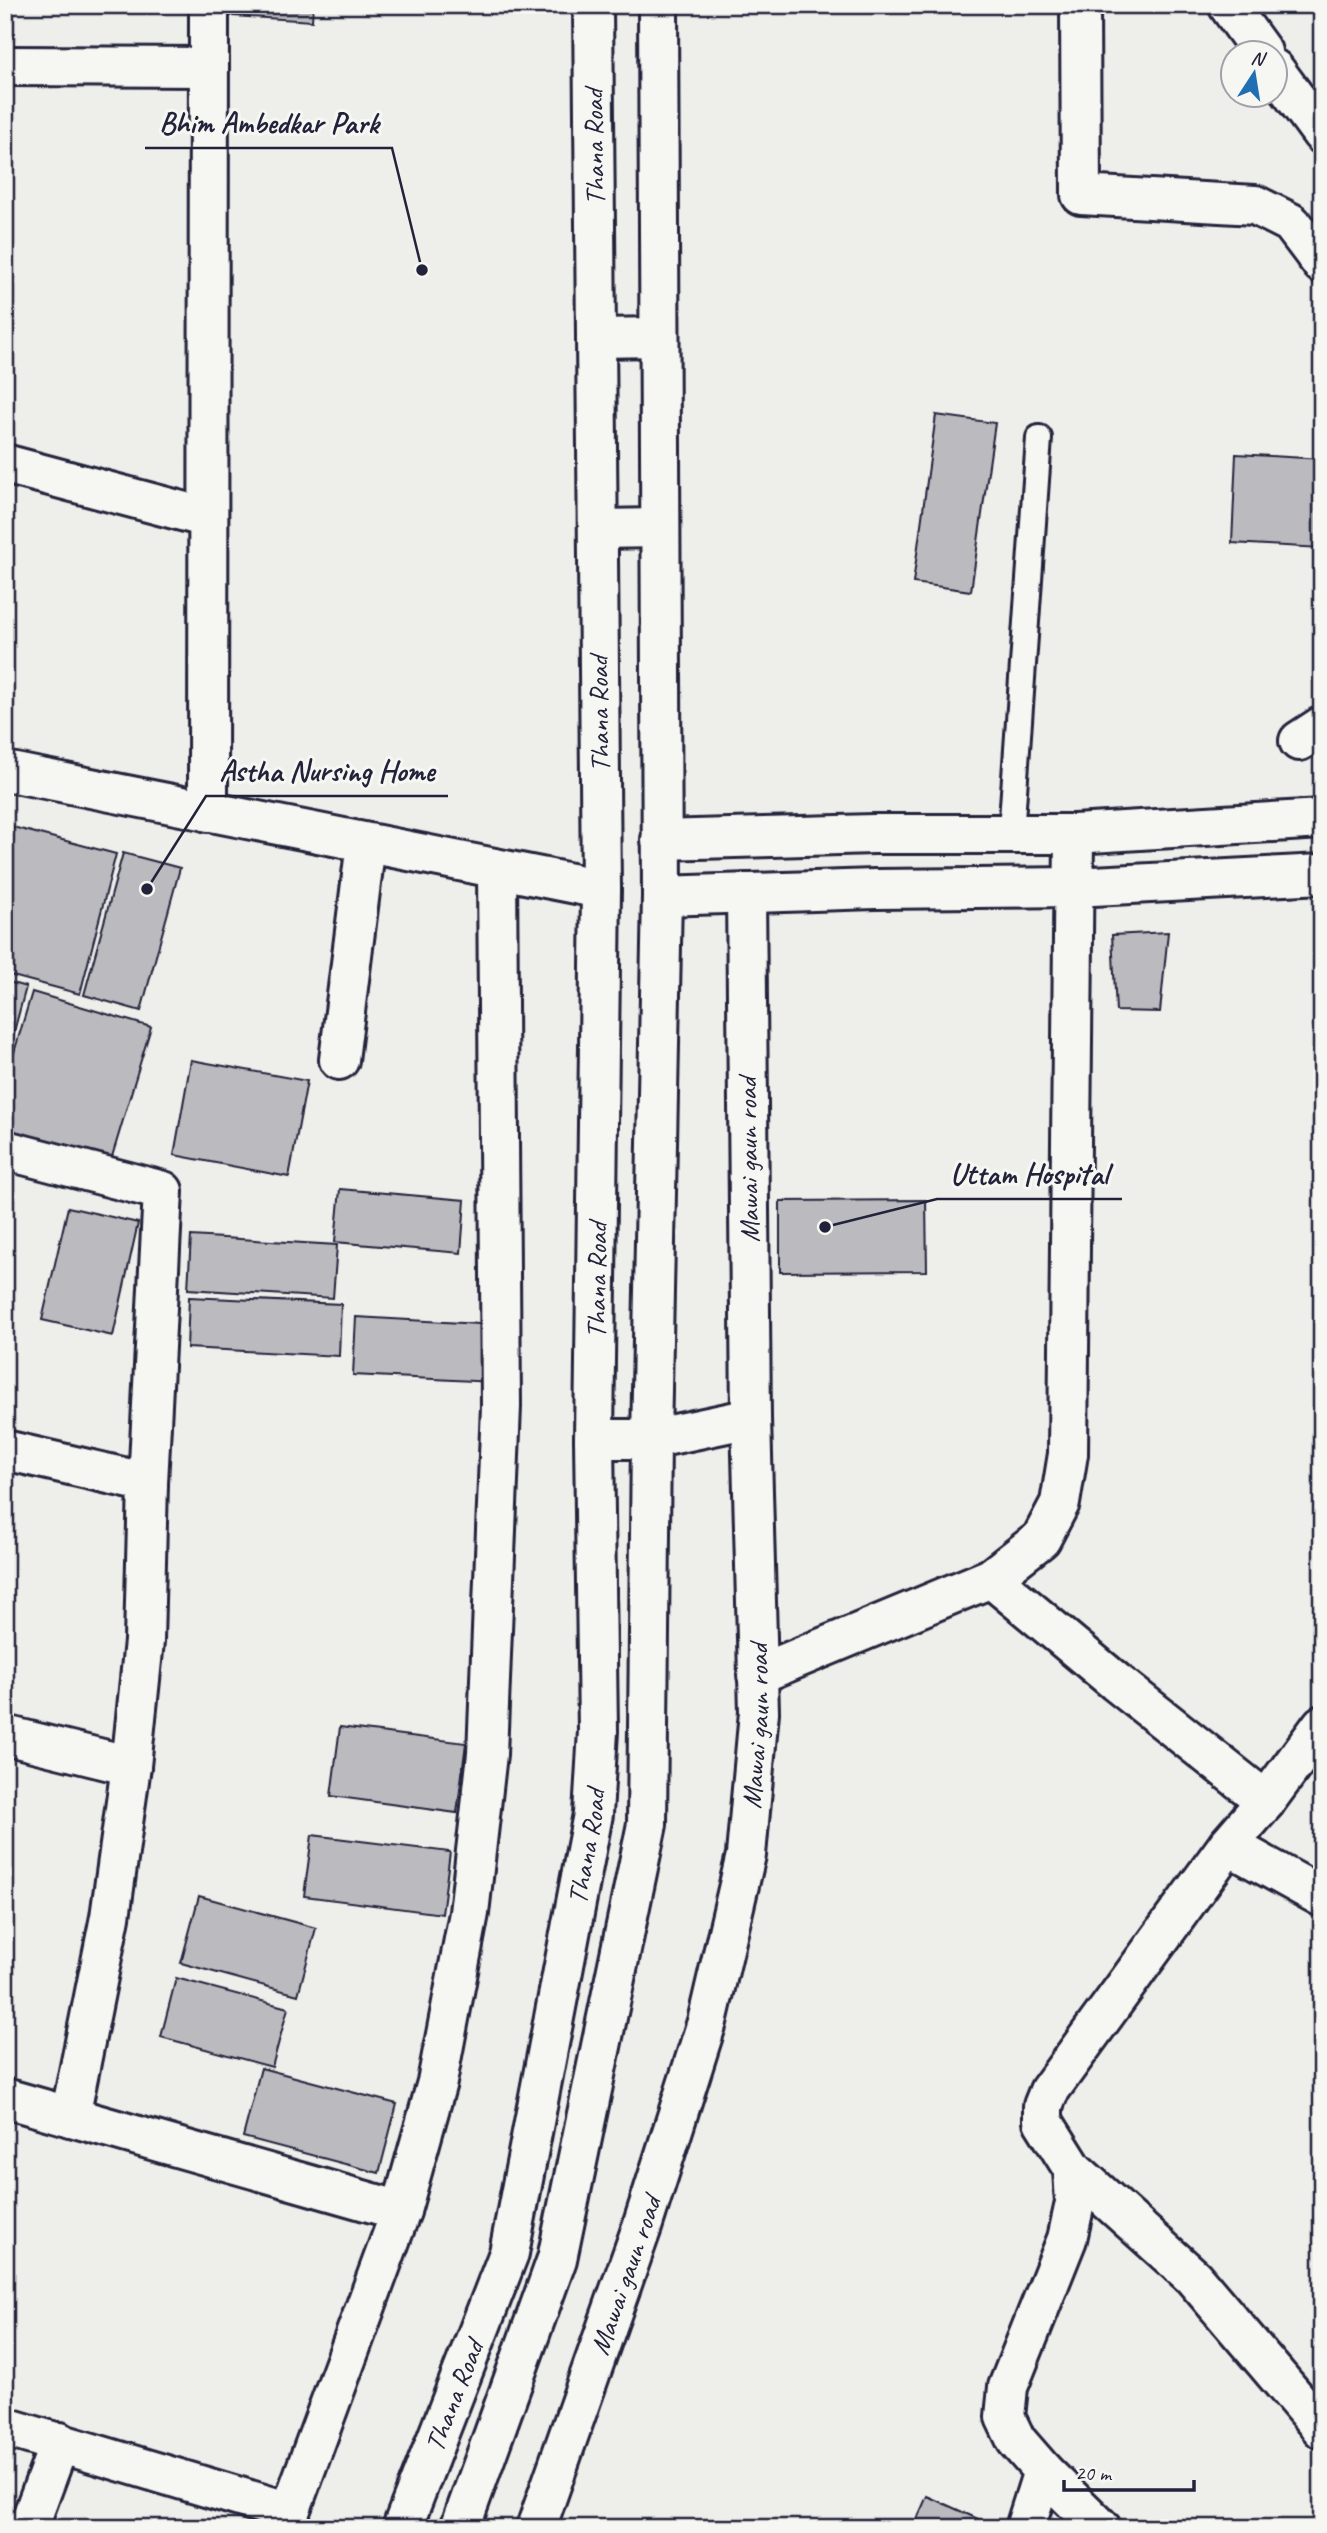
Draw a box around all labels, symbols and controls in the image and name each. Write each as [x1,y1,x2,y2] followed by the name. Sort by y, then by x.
[1218,38,1288,108] north arrow
[1249,45,1269,72] text: N
[575,85,613,205] street label: Thana Road
[145,97,392,148] callout: Bhim Ambedkar Park
[159,104,381,142] text: Bhim Ambedkar Park
[580,652,618,772] street label: Thana Road
[206,745,448,796] callout: Astha Nursing Home
[219,752,437,790] text: Astha Nursing Home
[729,1073,767,1243] street label: Mawai gaun road
[937,1148,1122,1199] callout: Uttam Hospital
[950,1155,1114,1193] text: Uttam Hospital
[578,1218,614,1339] street label: Thana Road
[733,1639,777,1810] street label: Mawai gaun road
[559,1784,612,1907] street label: Thana Road
[581,2188,669,2359] street label: Mawai gaun road
[416,2331,492,2456] street label: Thana Road
[1064,2449,1194,2493] scale bar
[1075,2460,1113,2486] text: 20 m

